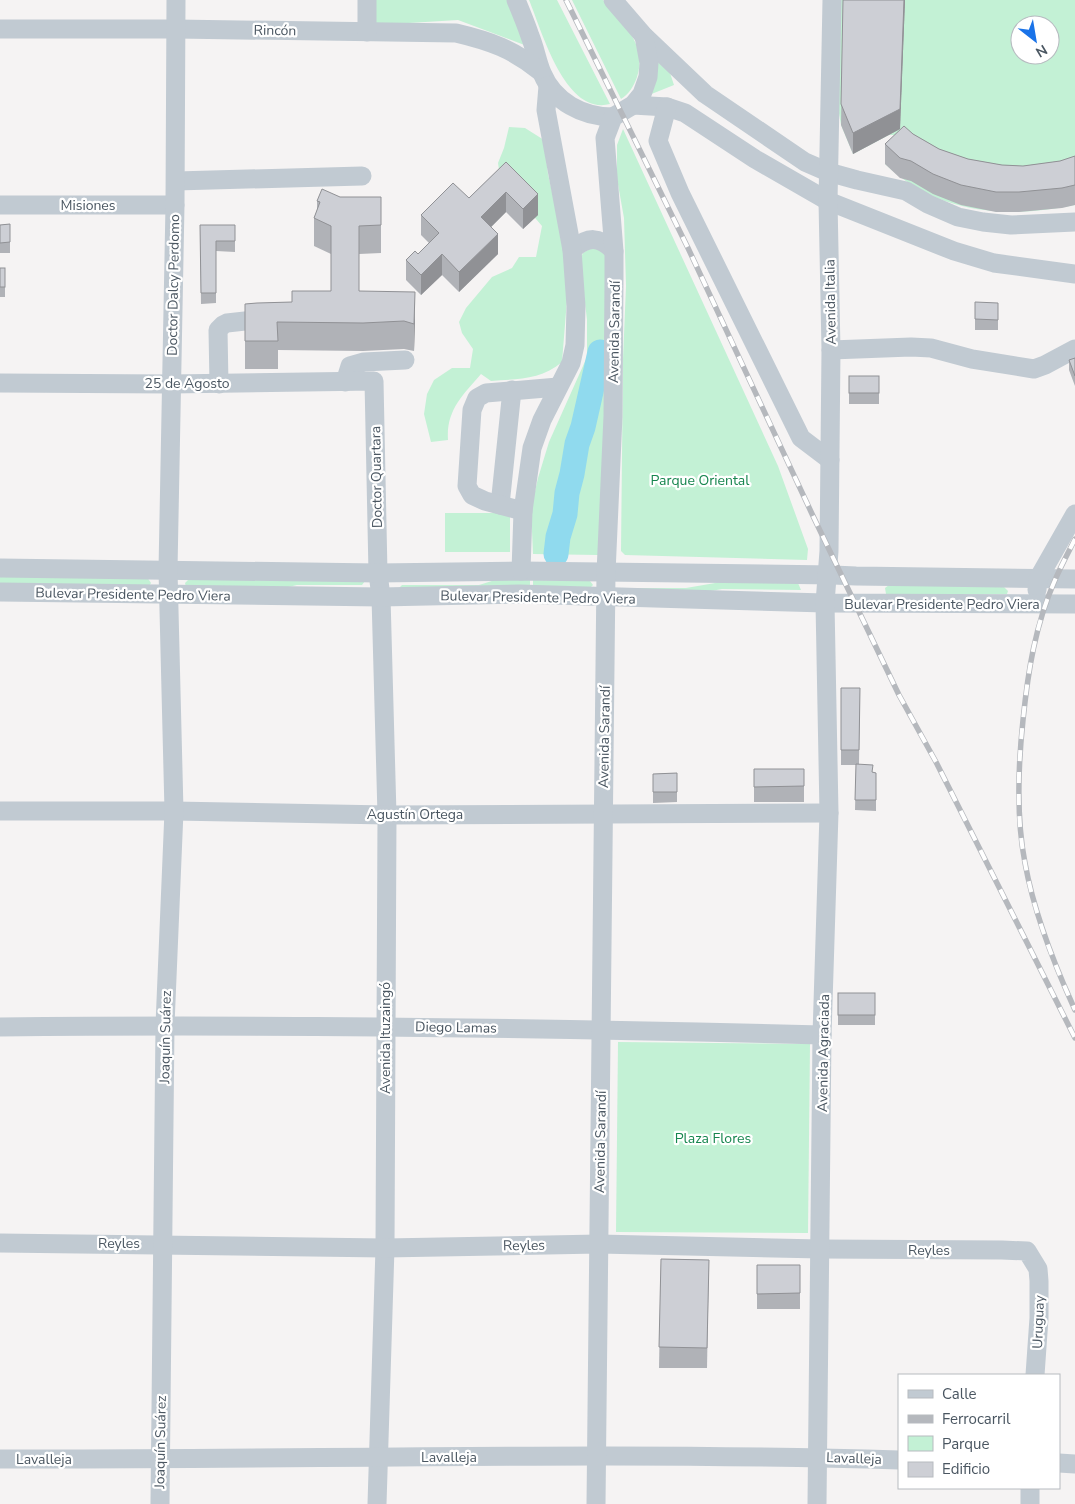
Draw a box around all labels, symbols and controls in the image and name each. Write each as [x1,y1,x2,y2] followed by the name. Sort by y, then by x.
[1010,15,1060,65] north arrow
[254,21,296,40] street label: Rincón
[1032,40,1051,62] text: N
[60,196,116,215] street label: Misiones
[163,214,184,356] street label: Doctor Dalcy Perdomo
[820,259,841,345] street label: Avenida Italia
[604,280,625,383] street label: Avenida Sarandí
[144,374,230,393] street label: 25 de Agosto
[366,426,387,528] street label: Doctor Quartara
[651,471,750,490] park label: Parque Oriental
[35,583,231,606] street label: Bulevar Presidente Pedro Viera
[440,586,636,609] street label: Bulevar Presidente Pedro Viera
[844,595,1040,614] street label: Bulevar Presidente Pedro Viera
[594,685,615,788] street label: Avenida Sarandí
[367,805,463,824] street label: Agustín Ortega
[376,982,395,1094] street label: Avenida Ituzaingó
[155,990,176,1085] street label: Joaquín Suárez
[813,994,834,1112] street label: Avenida Agraciada
[415,1017,497,1038] street label: Diego Lamas
[590,1090,611,1193] street label: Avenida Sarandí
[675,1129,752,1148] park label: Plaza Flores
[98,1234,140,1253] street label: Reyles
[503,1236,545,1255] street label: Reyles
[908,1241,950,1260] street label: Reyles
[1028,1294,1049,1349] street label: Uruguay
[898,1374,1060,1489] legend
[942,1384,977,1404] text: Calle
[150,1395,171,1490] street label: Joaquín Suárez
[942,1409,1011,1429] text: Ferrocarril
[942,1434,990,1454] text: Parque
[421,1448,477,1467] street label: Lavalleja
[826,1448,882,1469] street label: Lavalleja
[16,1450,72,1469] street label: Lavalleja
[942,1459,990,1479] text: Edificio

